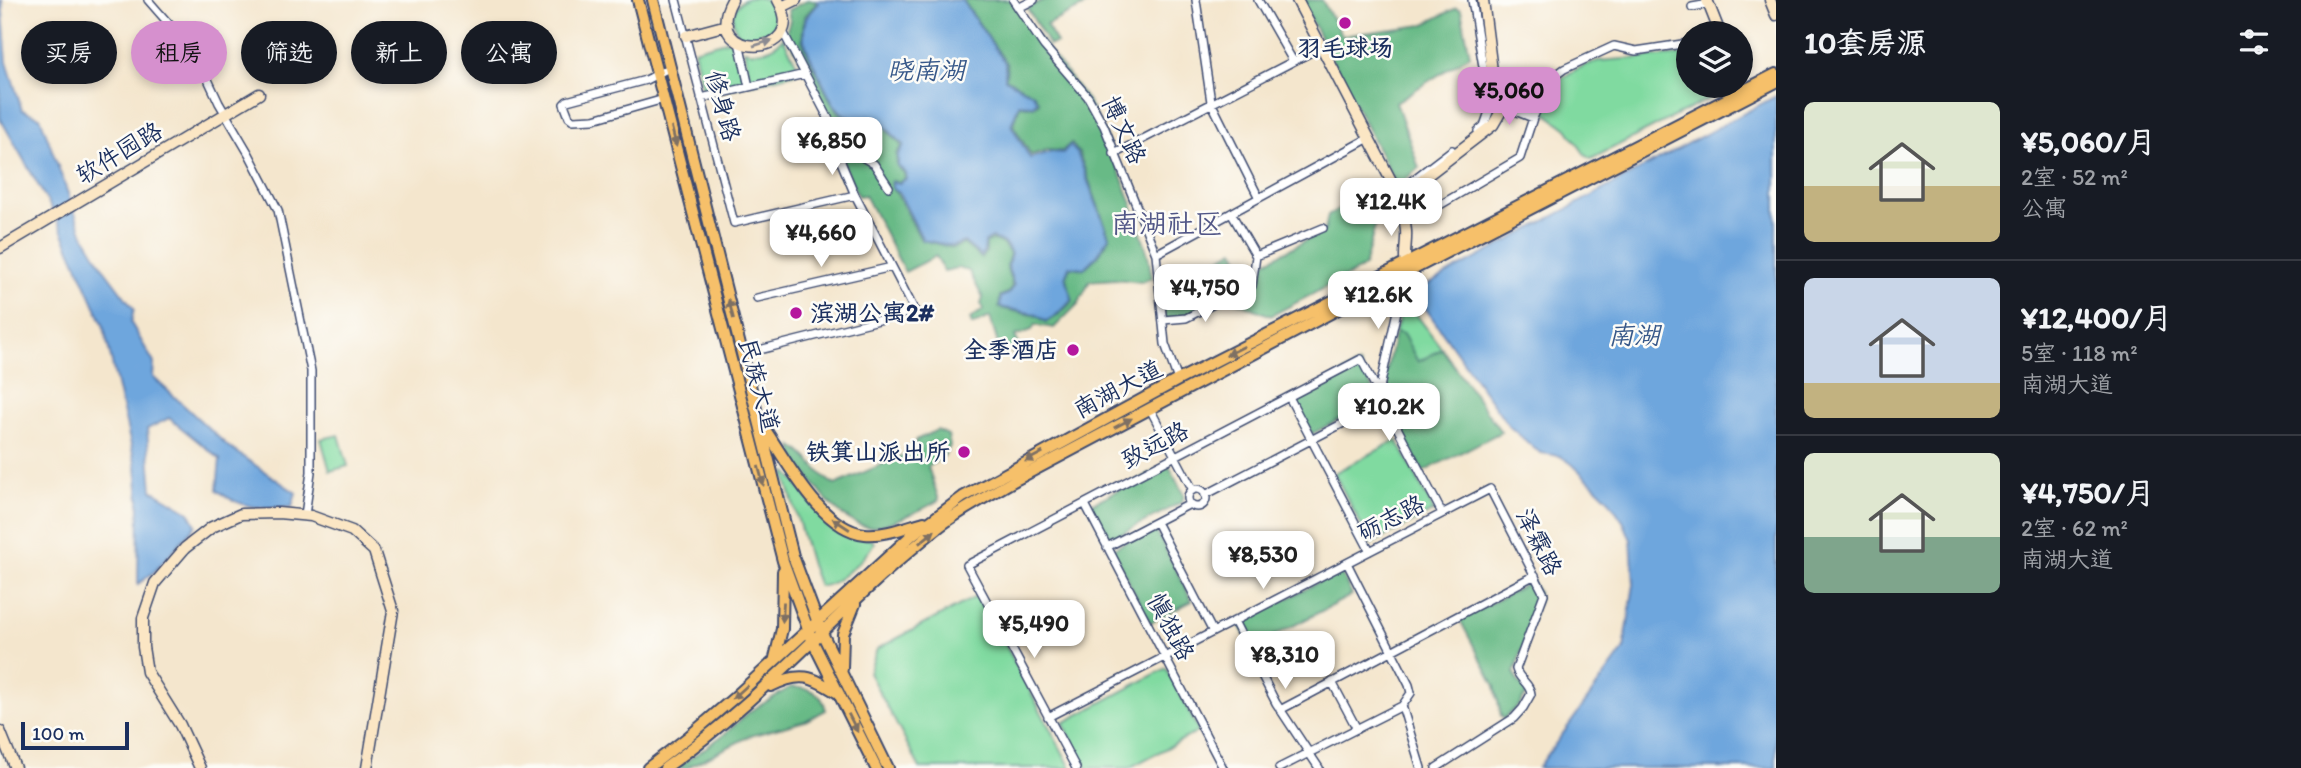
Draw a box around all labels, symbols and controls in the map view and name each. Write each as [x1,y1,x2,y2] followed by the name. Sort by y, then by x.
[1337,15,1353,31] marker: 羽毛球场
[21,21,117,84] chip: 买房
[131,21,227,84] chip: 租房
[241,21,337,84] chip: 筛选
[351,21,447,84] chip: 新上
[461,21,557,84] chip: 公寓
[1676,21,1753,98] map controls
[1676,21,1753,98] button: layers
[2235,23,2273,61] icon: filters
[1804,24,1926,61] text: 10套房源
[1297,33,1393,62] place label: 羽毛球场
[753,38,774,48] one-way arrow
[887,54,968,86] water label: 晓南湖
[700,67,747,144] street label: 修身路
[1452,68,1566,127] pin: ¥5,060
[1474,76,1544,104] text: ¥5,060
[1096,91,1153,169] street label: 博文路
[70,115,167,190] street label: 软件园路
[775,118,889,177] pin: ¥6,850
[2021,123,2156,160] text: ¥5,060/月
[669,126,680,148] one-way arrow
[797,126,867,154] text: ¥6,850
[1860,130,1944,214] icon: home
[2021,163,2128,191] text: 2室 · 52 m²
[1334,178,1448,238] pin: ¥12.4K
[1356,187,1426,215] text: ¥12.4K
[2021,194,2067,222] text: 公寓
[1111,206,1223,240] district label: 南湖社区
[764,210,878,269] pin: ¥4,660
[786,218,856,246] text: ¥4,660
[1148,264,1262,324] pin: ¥4,750
[1321,272,1435,331] pin: ¥12.6K
[1170,273,1240,301] text: ¥4,750
[1344,280,1412,308] text: ¥12.6K
[725,298,736,320] one-way arrow
[810,298,935,327] place label: 滨湖公寓2#
[2021,299,2172,336] text: ¥12,400/月
[788,305,804,321] marker: 滨湖公寓2#
[1860,306,1944,390] icon: home
[1608,319,1663,351] water label: 南湖
[733,335,786,435] street label: 民族大道
[963,335,1059,364] place label: 全季酒店
[2021,339,2138,367] text: 5室 · 118 m²
[1065,342,1081,358] marker: 全季酒店
[1225,345,1245,357] one-way arrow
[1069,353,1167,424] street label: 南湖大道
[2021,370,2113,398] text: 南湖大道
[1332,384,1446,443] pin: ¥10.2K
[1354,392,1424,420] text: ¥10.2K
[1116,415,1193,474] street label: 致远路
[1114,417,1133,429] one-way arrow
[806,437,950,466] place label: 铁箕山派出所
[956,444,972,460] marker: 铁箕山派出所
[1024,452,1044,463] one-way arrow
[756,465,767,487] one-way arrow
[2021,474,2155,511] text: ¥4,750/月
[1860,481,1944,565] icon: home
[1352,488,1429,547] street label: 砺志路
[1510,503,1569,580] street label: 泽霖路
[2021,514,2128,542] text: 2室 · 62 m²
[832,518,851,531] one-way arrow
[919,530,936,545] one-way arrow
[1206,532,1320,591] pin: ¥8,530
[1228,540,1298,568] text: ¥8,530
[2021,545,2113,573] text: 南湖大道
[1142,588,1201,665] street label: 慎独路
[977,600,1091,660] pin: ¥5,490
[778,601,789,623] one-way arrow
[999,609,1069,637] text: ¥5,490
[1228,632,1342,691] pin: ¥8,310
[1251,640,1319,668] text: ¥8,310
[731,684,749,700] one-way arrow
[848,713,859,733] one-way arrow
[21,719,130,751] scale bar
[32,722,84,745] text: 100 m

